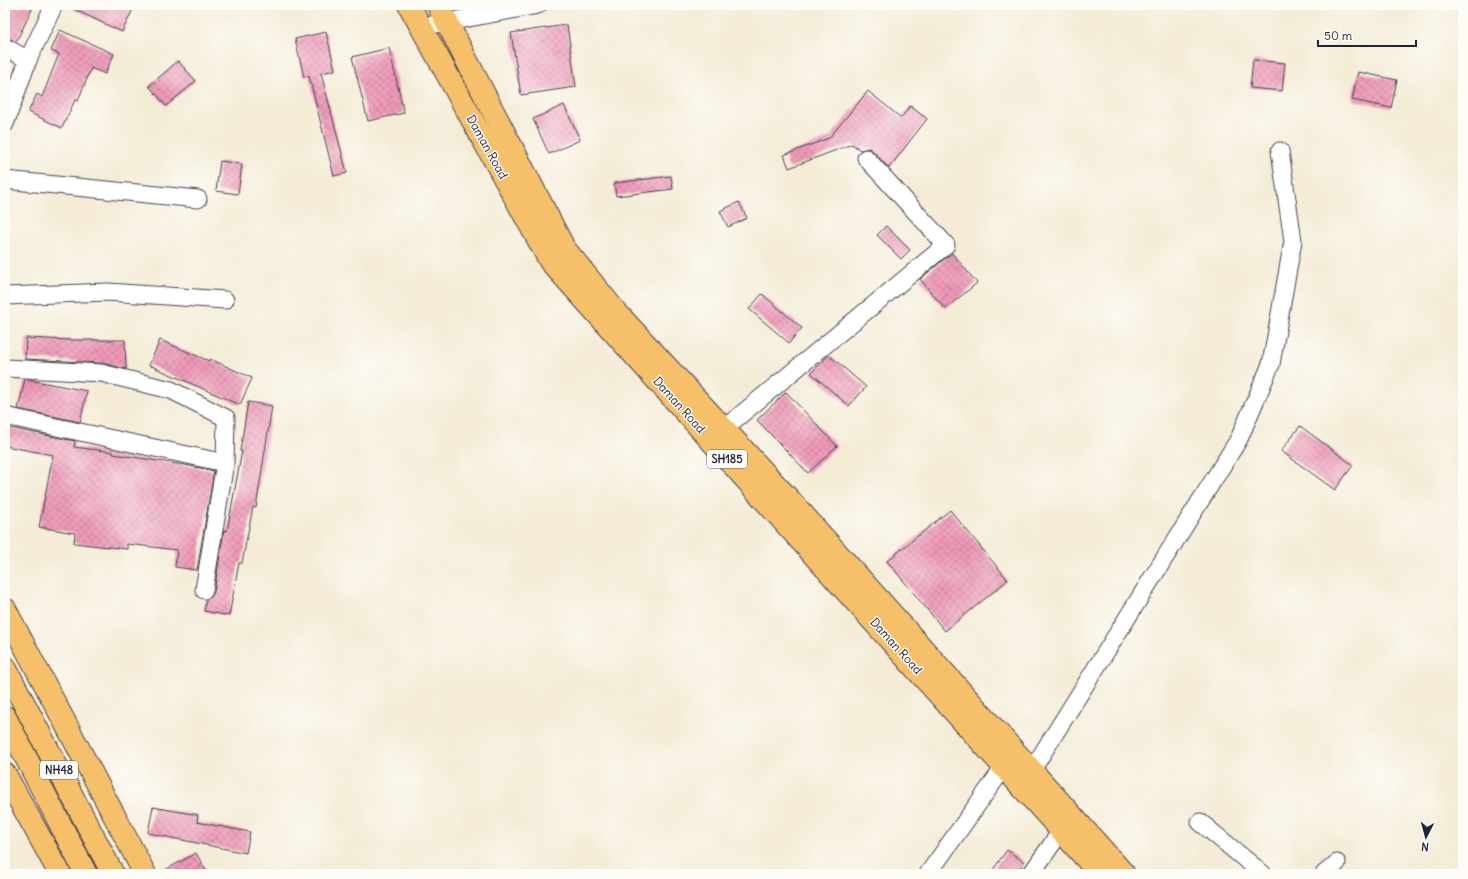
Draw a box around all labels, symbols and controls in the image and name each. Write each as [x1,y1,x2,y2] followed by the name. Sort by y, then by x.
[1318,22,1416,48] scale bar
[1324,28,1353,43] text: 50 m
[464,112,511,181] street label: Daman Road
[650,373,709,436] street label: Daman Road
[707,450,747,468] road number: SH185
[867,614,926,677] street label: Daman Road
[40,761,78,779] road number: NH48
[1406,817,1446,857] north arrow
[1420,840,1429,854] text: N

